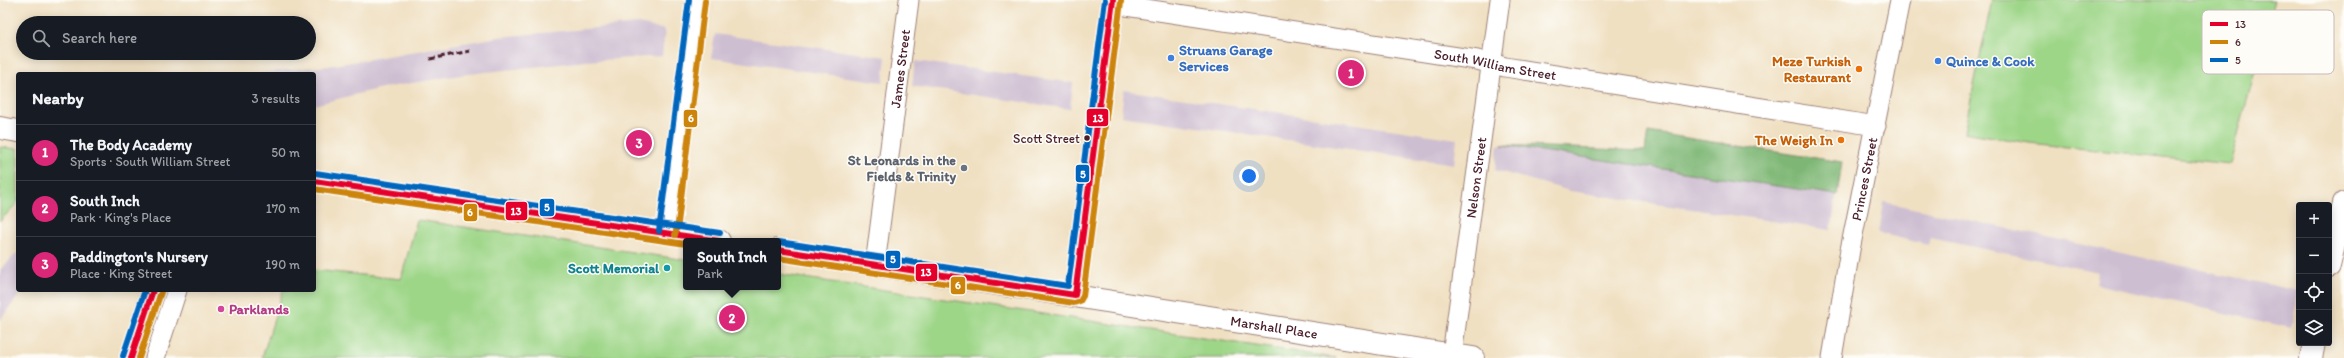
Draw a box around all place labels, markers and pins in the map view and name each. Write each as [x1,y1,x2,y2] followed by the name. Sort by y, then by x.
[1179,42,1273,75] place label: Struans Garage Services
[1166,53,1176,63] marker: Struans Garage Services
[1772,53,1852,86] place label: Meze Turkish Restaurant
[1946,53,2035,70] place label: Quince & Cook
[1933,56,1943,66] marker: Quince & Cook
[1338,58,1364,88] pin: 1
[1854,64,1864,74] marker: Meze Turkish Restaurant
[626,128,652,158] pin: 3
[1013,131,1080,146] place label: Scott Street
[1754,132,1833,149] place label: The Weigh In
[1082,133,1092,143] marker: Scott Street
[1836,135,1846,145] marker: The Weigh In
[848,152,956,185] place label: St Leonards in the Fields & Trinity
[959,163,969,173] marker: St Leonards in the Fields & Trinity
[568,260,660,277] place label: Scott Memorial
[662,263,672,273] marker: Scott Memorial
[229,301,289,318] place label: Parklands
[719,303,745,333] pin: 2
[216,304,226,314] marker: Parklands

